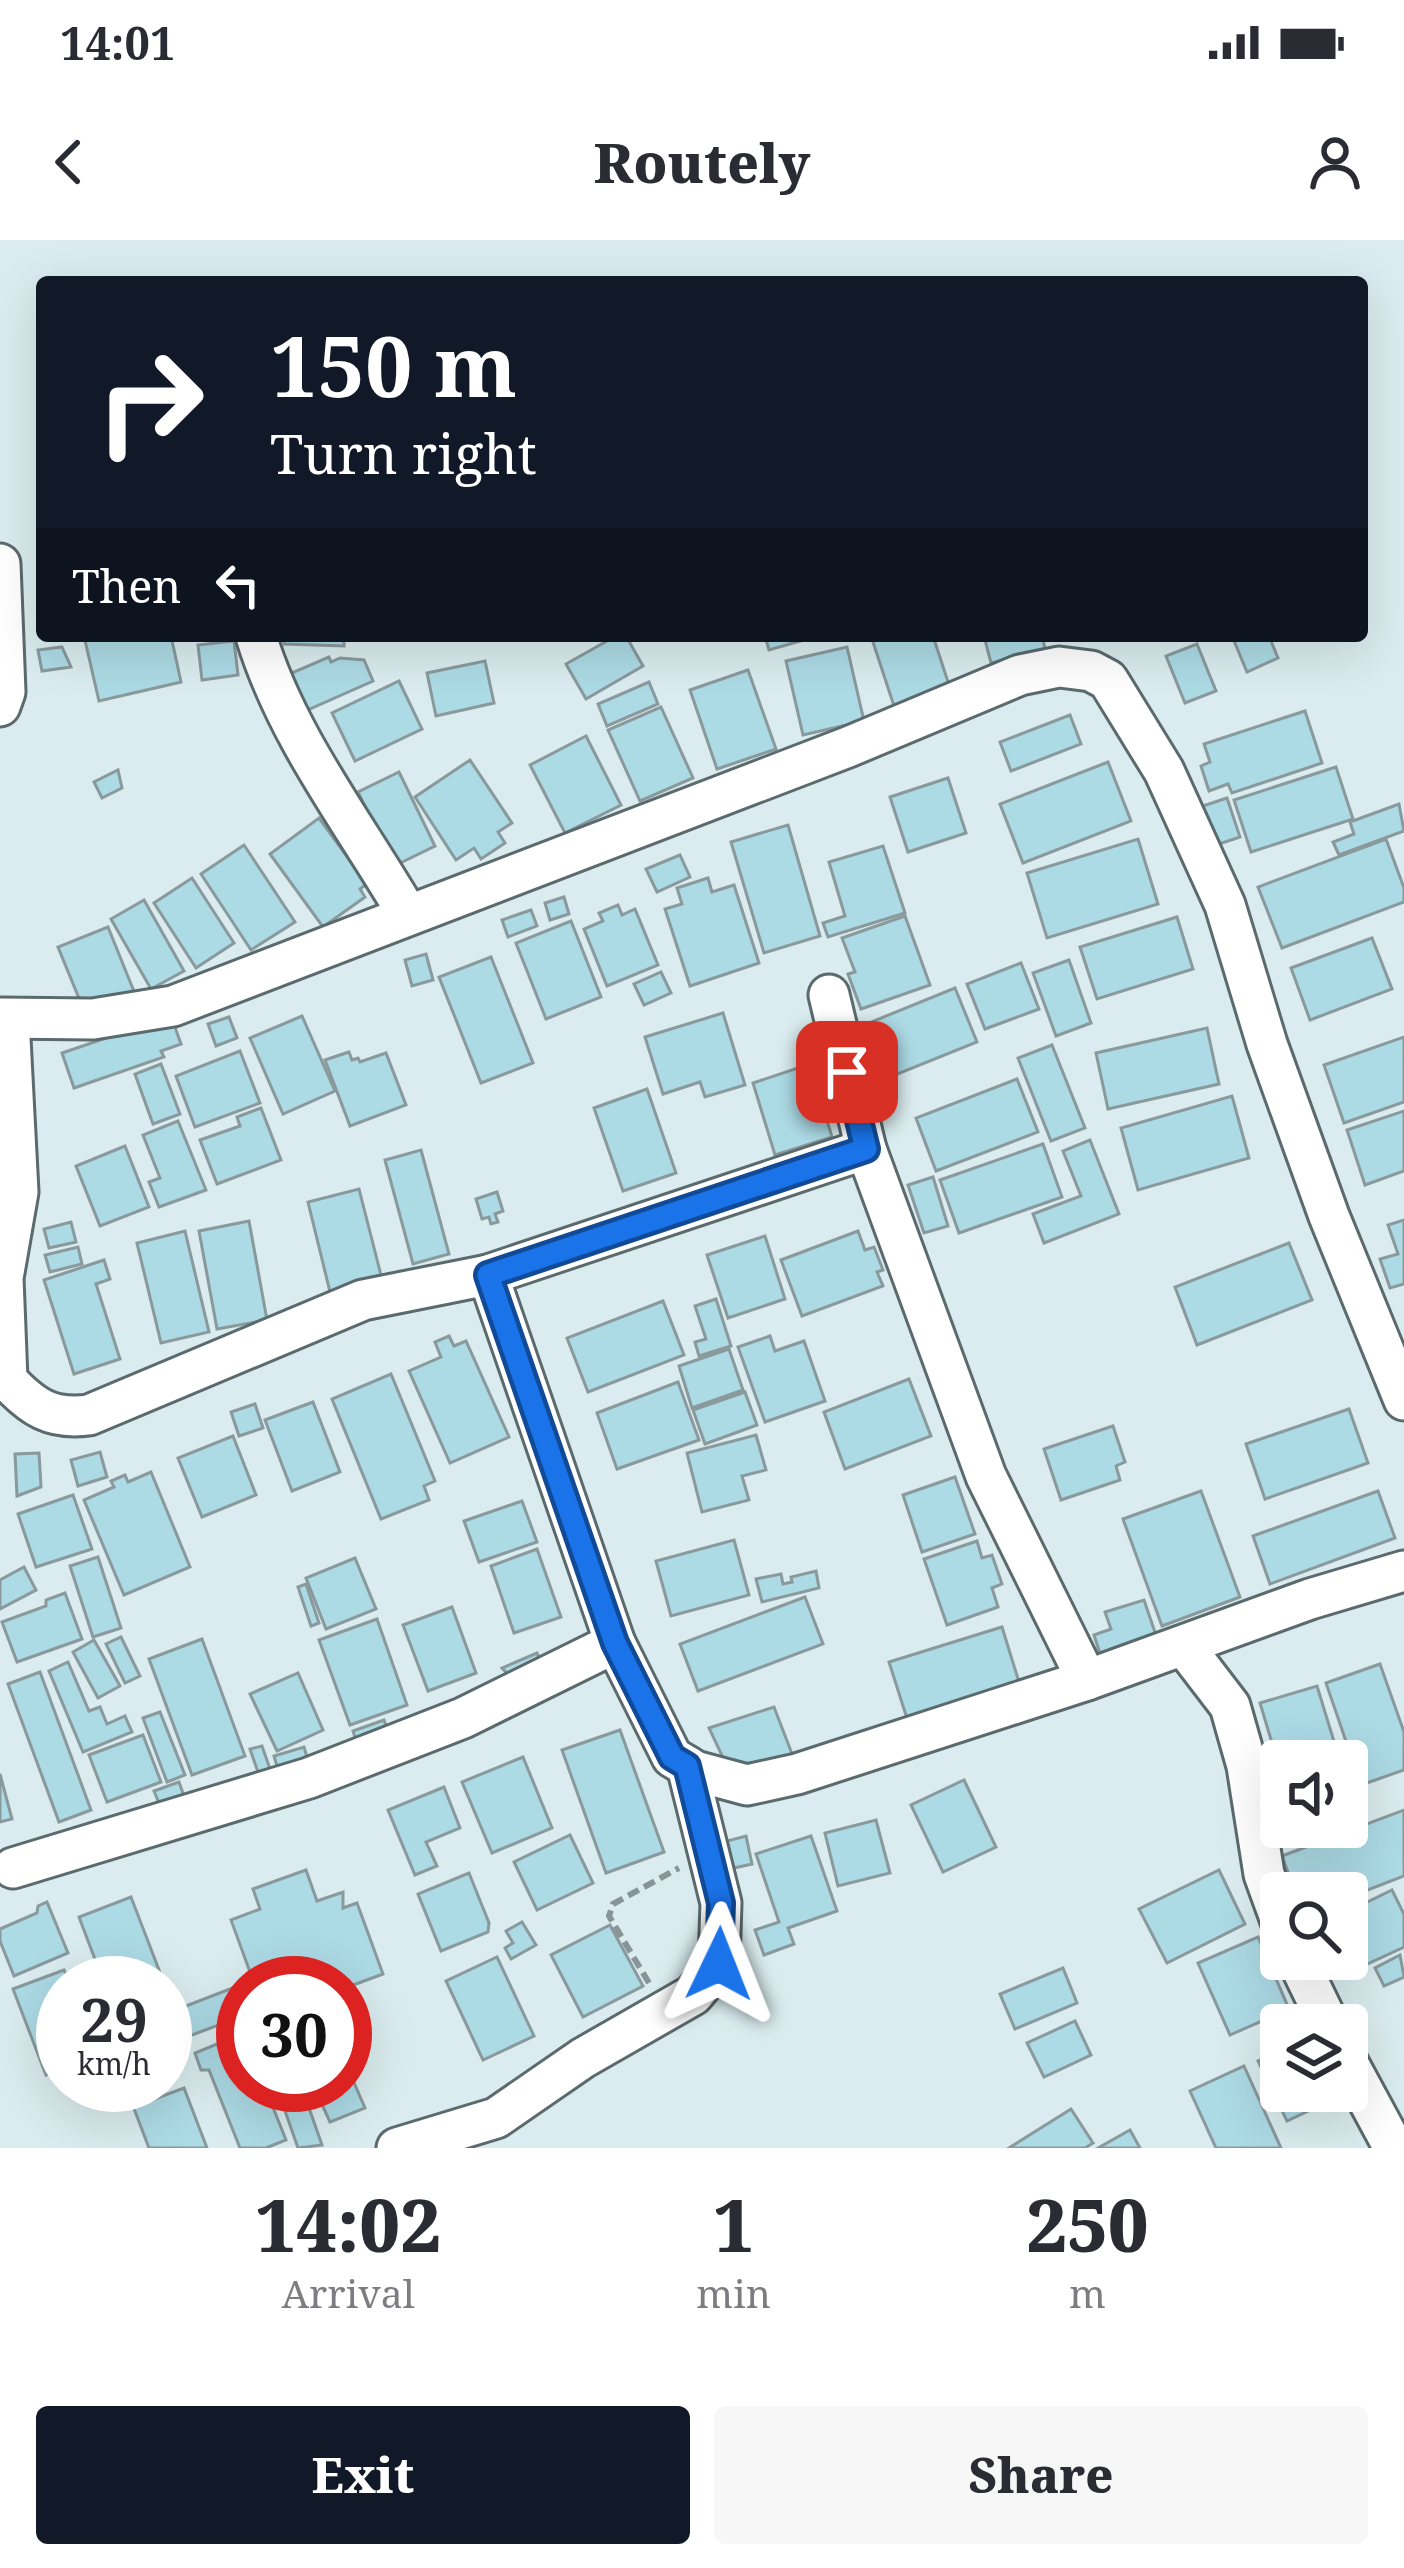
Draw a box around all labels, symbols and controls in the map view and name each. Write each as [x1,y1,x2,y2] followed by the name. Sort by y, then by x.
[60,12,175,73] text: 14:01
[594,125,810,199] text: Routely
[36,129,102,195] icon: back
[1302,129,1368,195] icon: person
[270,307,517,422] text: 150 m
[72,324,228,480] icon: right
[270,416,537,490] text: Turn right
[205,552,271,618] icon: left
[72,555,181,616] text: Then
[796,1021,898,1123] pin
[814,1039,880,1105] icon: arrive
[1260,1740,1368,2112] map controls
[1260,1740,1368,1848] button: sound
[1260,1872,1368,1980] button: search
[656,1901,782,2027] position arrow
[216,1956,372,2112] speed limit sign: 30
[80,1978,148,2060] text: 29
[1260,2004,1368,2112] button: layers
[77,2043,151,2084] text: km/h
[255,2175,441,2273] text: 14:02
[713,2175,754,2273] text: 1
[1026,2175,1149,2273] text: 250
[282,2266,415,2319] text: Arrival
[696,2266,771,2319] text: min
[1069,2266,1106,2319] text: m
[36,2406,690,2544] button: Exit
[714,2406,1368,2544] button: Share

